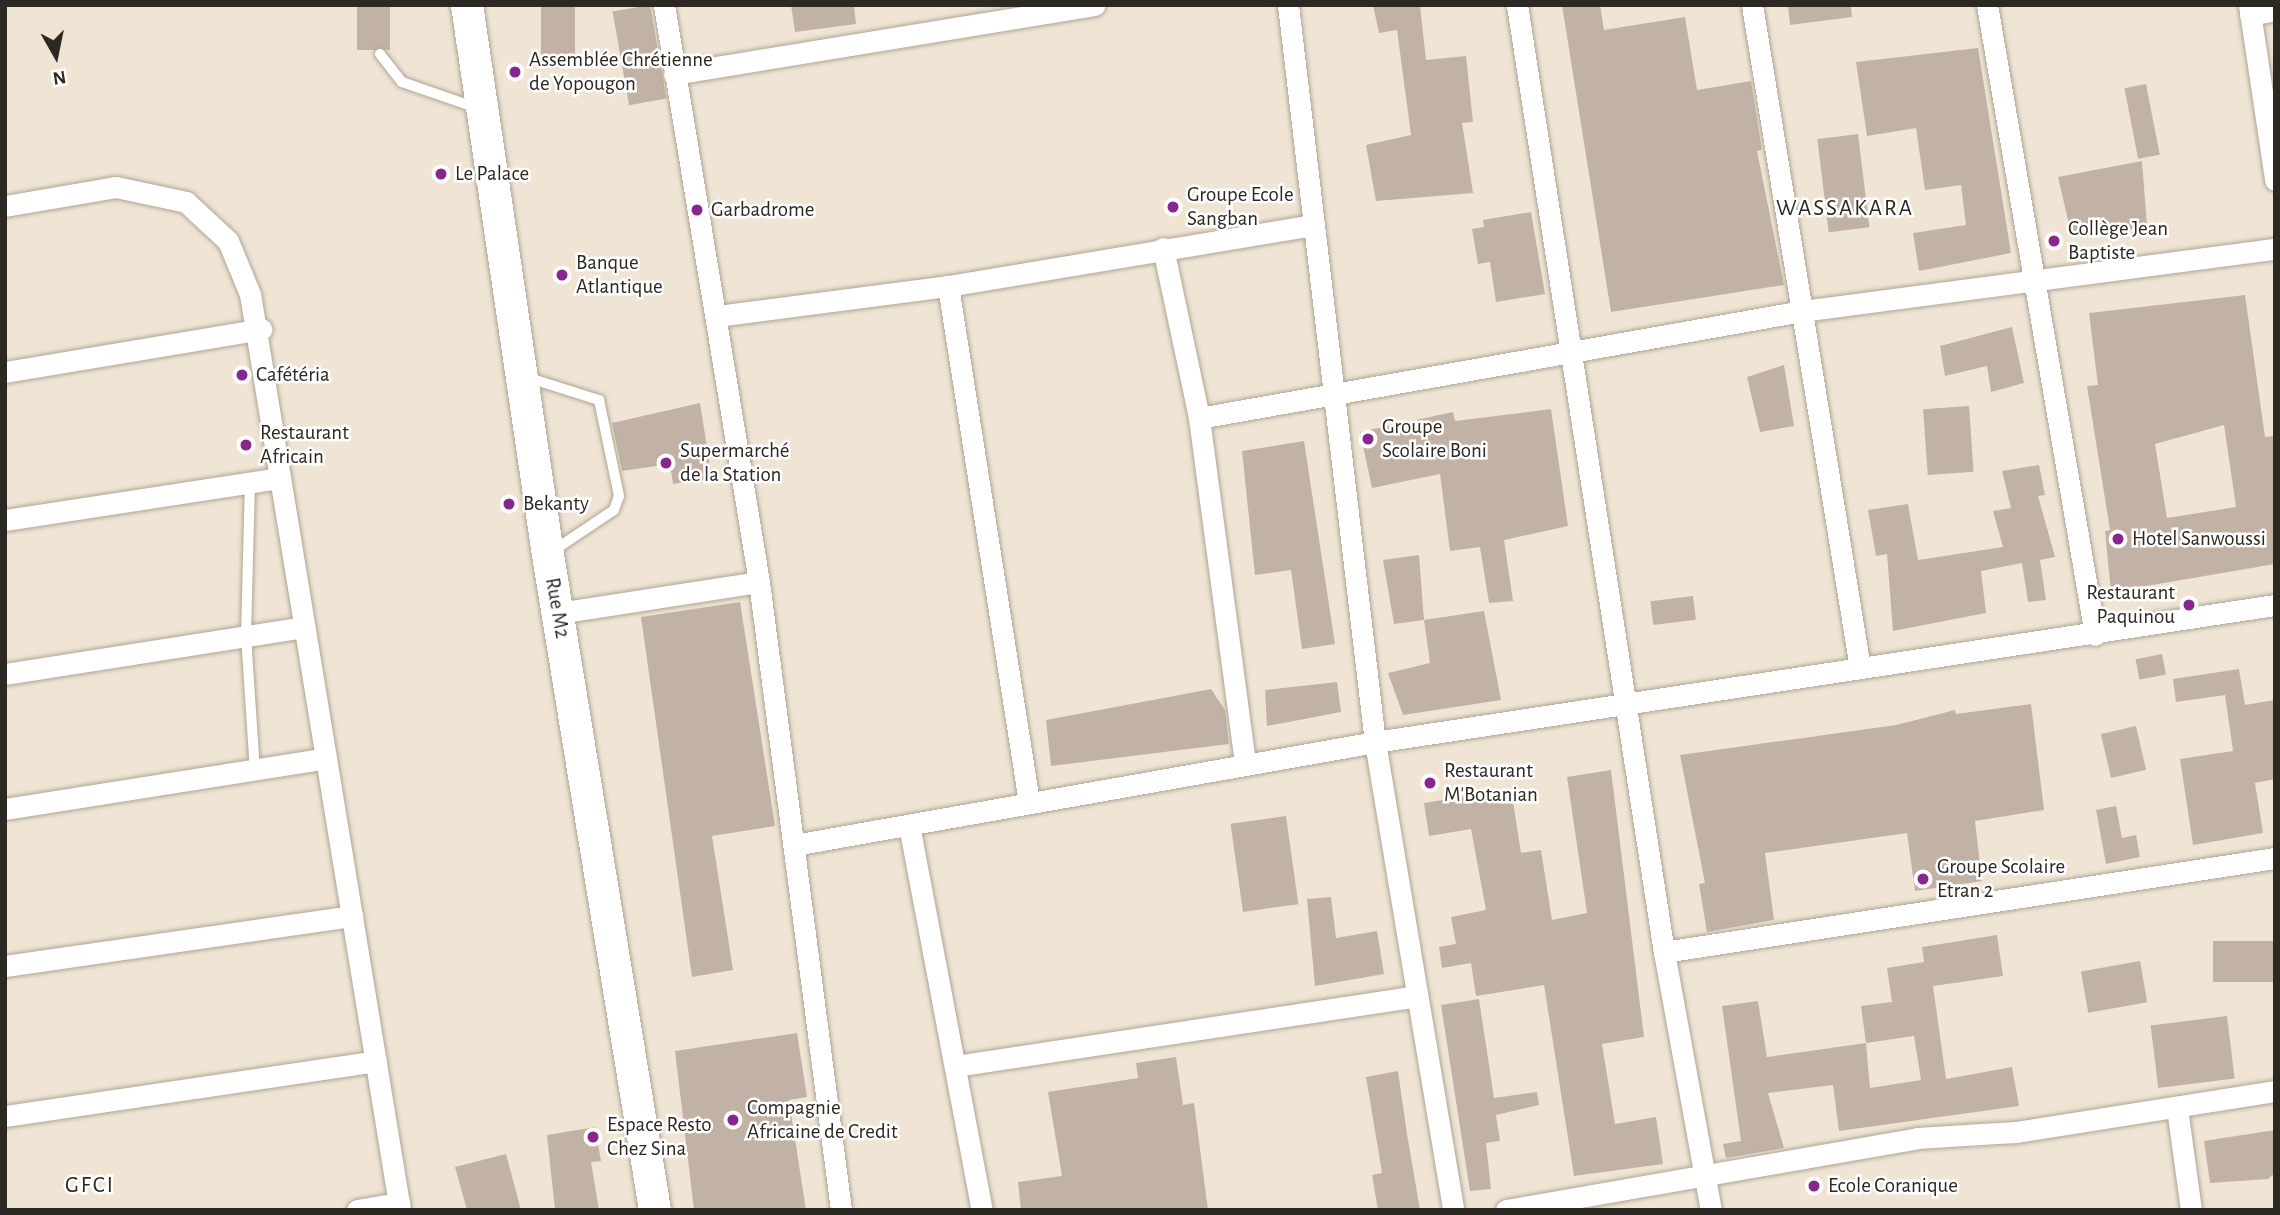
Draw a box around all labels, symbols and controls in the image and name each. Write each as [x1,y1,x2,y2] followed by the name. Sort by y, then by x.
[21,21,91,91] north arrow
[529,47,713,97] place label: Assemblée Chrétienne de Yopougon
[507,64,523,80] marker: Assemblée Chrétienne de Yopougon
[51,67,67,88] text: N
[455,161,529,187] place label: Le Palace
[433,166,449,182] marker: Le Palace
[1187,182,1294,232] place label: Groupe Ecole Sangban
[1777,195,1913,223] district label: WASSAKARA
[711,197,814,223] place label: Garbadrome
[1165,199,1181,215] marker: Groupe Ecole Sangban
[689,202,705,218] marker: Garbadrome
[2068,216,2168,266] place label: Collège Jean Baptiste
[2046,233,2062,249] marker: Collège Jean Baptiste
[576,250,663,300] place label: Banque Atlantique
[554,267,570,283] marker: Banque Atlantique
[256,362,330,388] place label: Cafétéria
[234,367,250,383] marker: Cafétéria
[1382,414,1487,464] place label: Groupe Scolaire Boni
[260,420,349,470] place label: Restaurant Africain
[1360,431,1376,447] marker: Groupe Scolaire Boni
[238,437,254,453] marker: Restaurant Africain
[680,438,790,488] place label: Supermarché de la Station
[658,455,674,471] marker: Supermarché de la Station
[523,491,589,517] place label: Bekanty
[501,496,517,512] marker: Bekanty
[2132,526,2266,552] place label: Hotel Sanwoussi
[2110,531,2126,547] marker: Hotel Sanwoussi
[539,576,575,640] street label: Rue M2
[2086,580,2175,630] place label: Restaurant Paquinou
[2181,597,2197,613] marker: Restaurant Paquinou
[1444,758,1538,808] place label: Restaurant M'Botanian
[1422,775,1438,791] marker: Restaurant M'Botanian
[1937,854,2065,904] place label: Groupe Scolaire Etran 2
[1915,871,1931,887] marker: Groupe Scolaire Etran 2
[747,1095,898,1145] place label: Compagnie Africaine de Credit
[607,1112,712,1162] place label: Espace Resto Chez Sina
[725,1112,741,1128] marker: Compagnie Africaine de Credit
[585,1129,601,1145] marker: Espace Resto Chez Sina
[66,1172,114,1200] district label: GFCI
[1828,1173,1958,1199] place label: Ecole Coranique
[1806,1178,1822,1194] marker: Ecole Coranique

